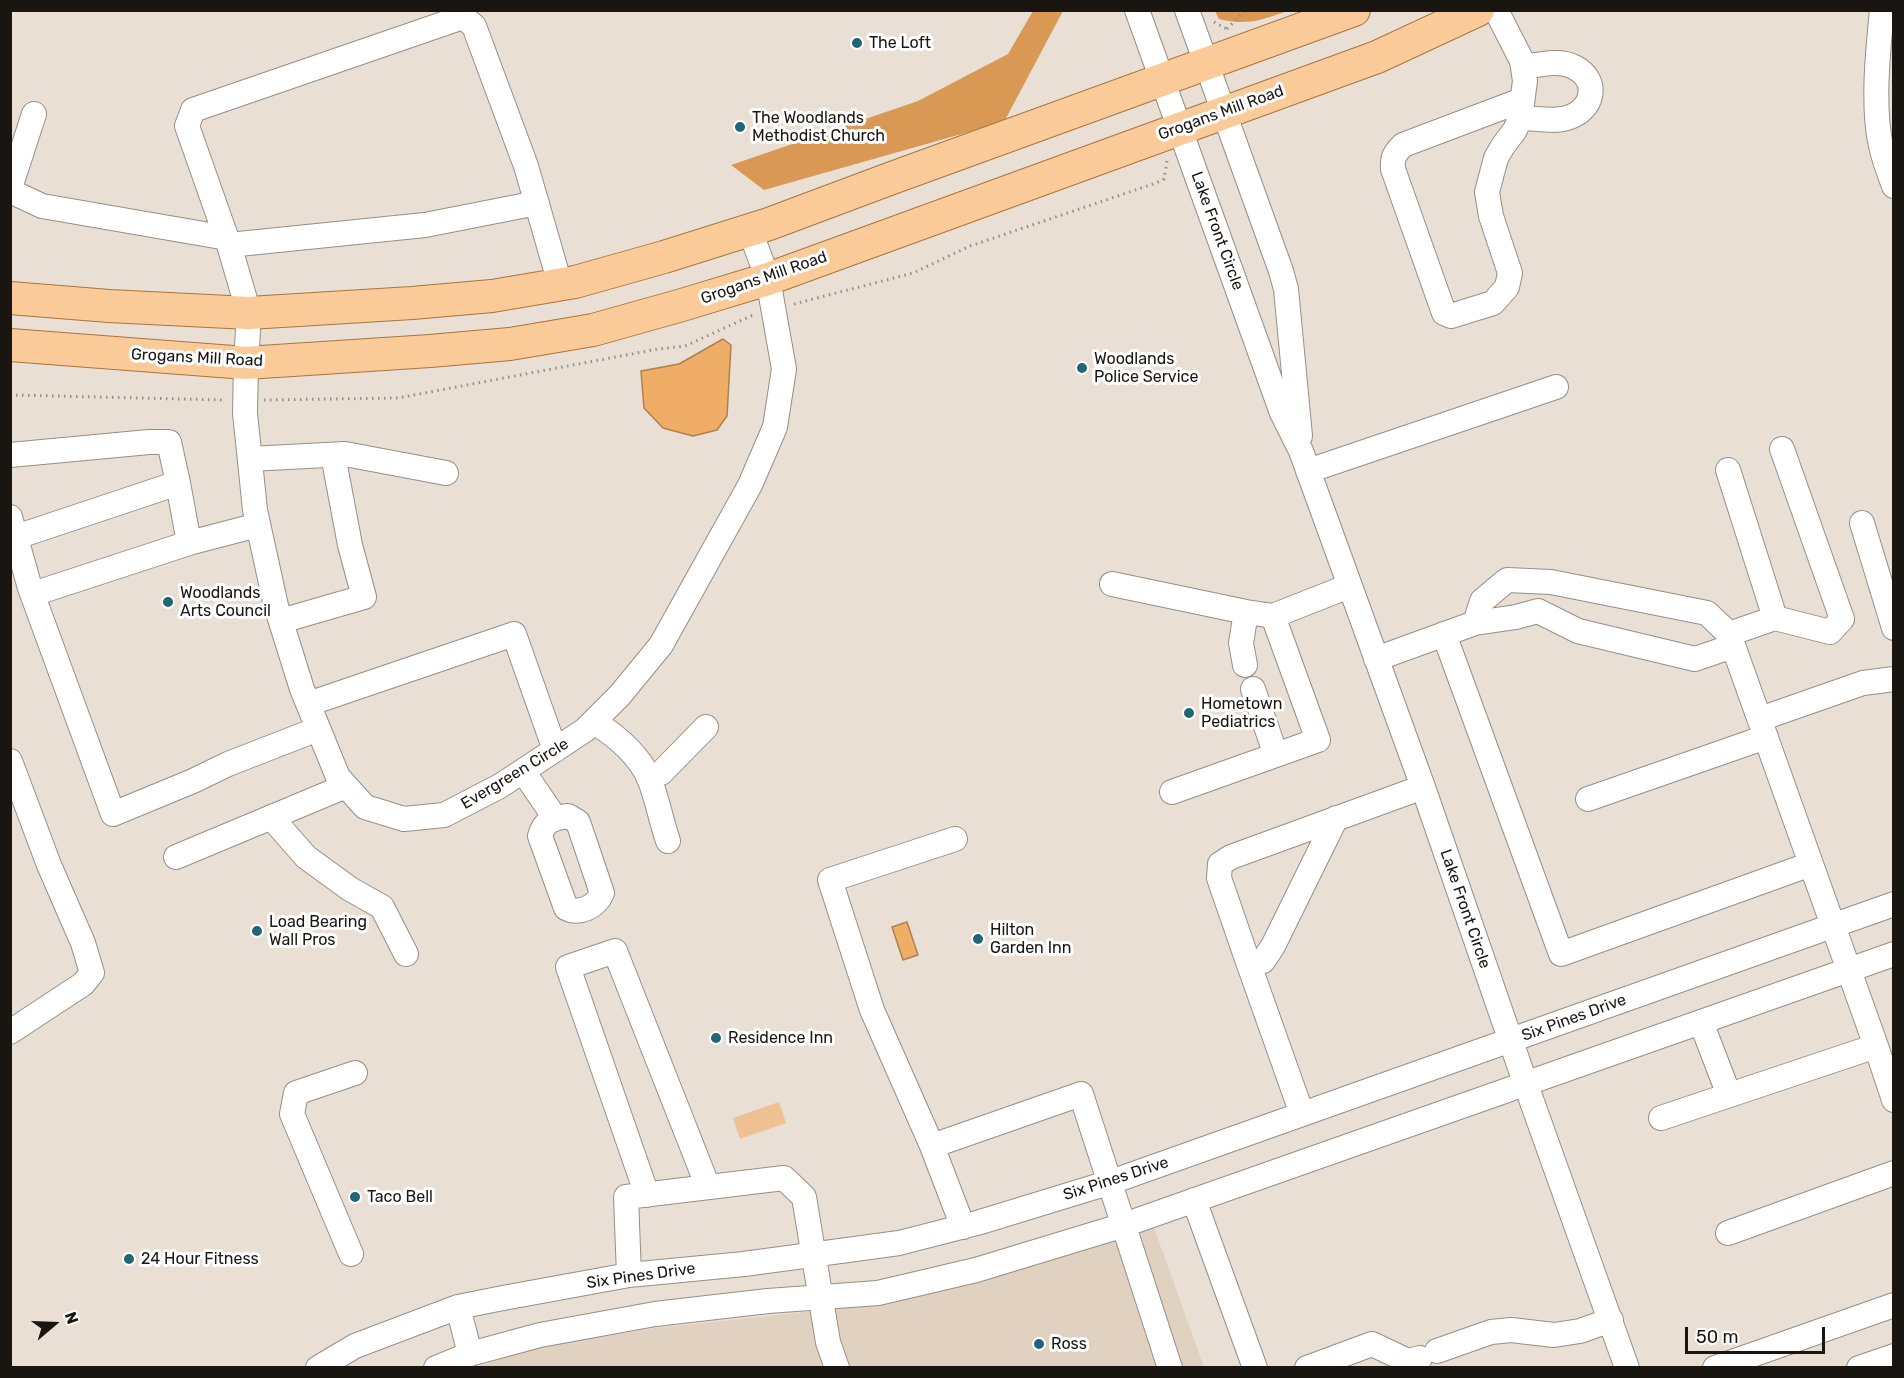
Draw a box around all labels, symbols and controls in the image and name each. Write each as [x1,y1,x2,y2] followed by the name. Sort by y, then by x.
[869,33,931,53] place label: The Loft
[850,36,864,50] marker: The Loft
[1156,81,1286,145] street label: Grogans Mill Road
[752,108,885,146] place label: The Woodlands Methodist Church
[733,120,747,134] marker: The Woodlands Methodist Church
[1187,169,1247,293] street label: Lake Front Circle
[698,247,830,309] street label: Grogans Mill Road
[130,345,264,371] street label: Grogans Mill Road
[1094,349,1198,387] place label: Woodlands Police Service
[1075,361,1089,375] marker: Woodlands Police Service
[180,583,271,621] place label: Woodlands Arts Council
[161,595,175,609] marker: Woodlands Arts Council
[1201,694,1282,732] place label: Hometown Pediatrics
[1182,706,1196,720] marker: Hometown Pediatrics
[458,734,572,814] street label: Evergreen Circle
[1436,847,1494,971] street label: Lake Front Circle
[269,912,367,950] place label: Load Bearing Wall Pros
[990,920,1071,958] place label: Hilton Garden Inn
[250,924,264,938] marker: Load Bearing Wall Pros
[971,932,985,946] marker: Hilton Garden Inn
[1519,990,1629,1046] street label: Six Pines Drive
[728,1028,833,1048] place label: Residence Inn
[709,1031,723,1045] marker: Residence Inn
[1061,1153,1171,1205] street label: Six Pines Drive
[367,1187,433,1207] place label: Taco Bell
[348,1190,362,1204] marker: Taco Bell
[141,1249,259,1269] place label: 24 Hour Fitness
[122,1252,136,1266] marker: 24 Hour Fitness
[585,1259,697,1293] street label: Six Pines Drive
[24,1294,84,1354] north arrow
[61,1309,82,1327] text: N
[1688,1315,1828,1353] scale bar
[1696,1326,1739,1348] text: 50 m
[1051,1334,1087,1354] place label: Ross
[1032,1337,1046,1351] marker: Ross

